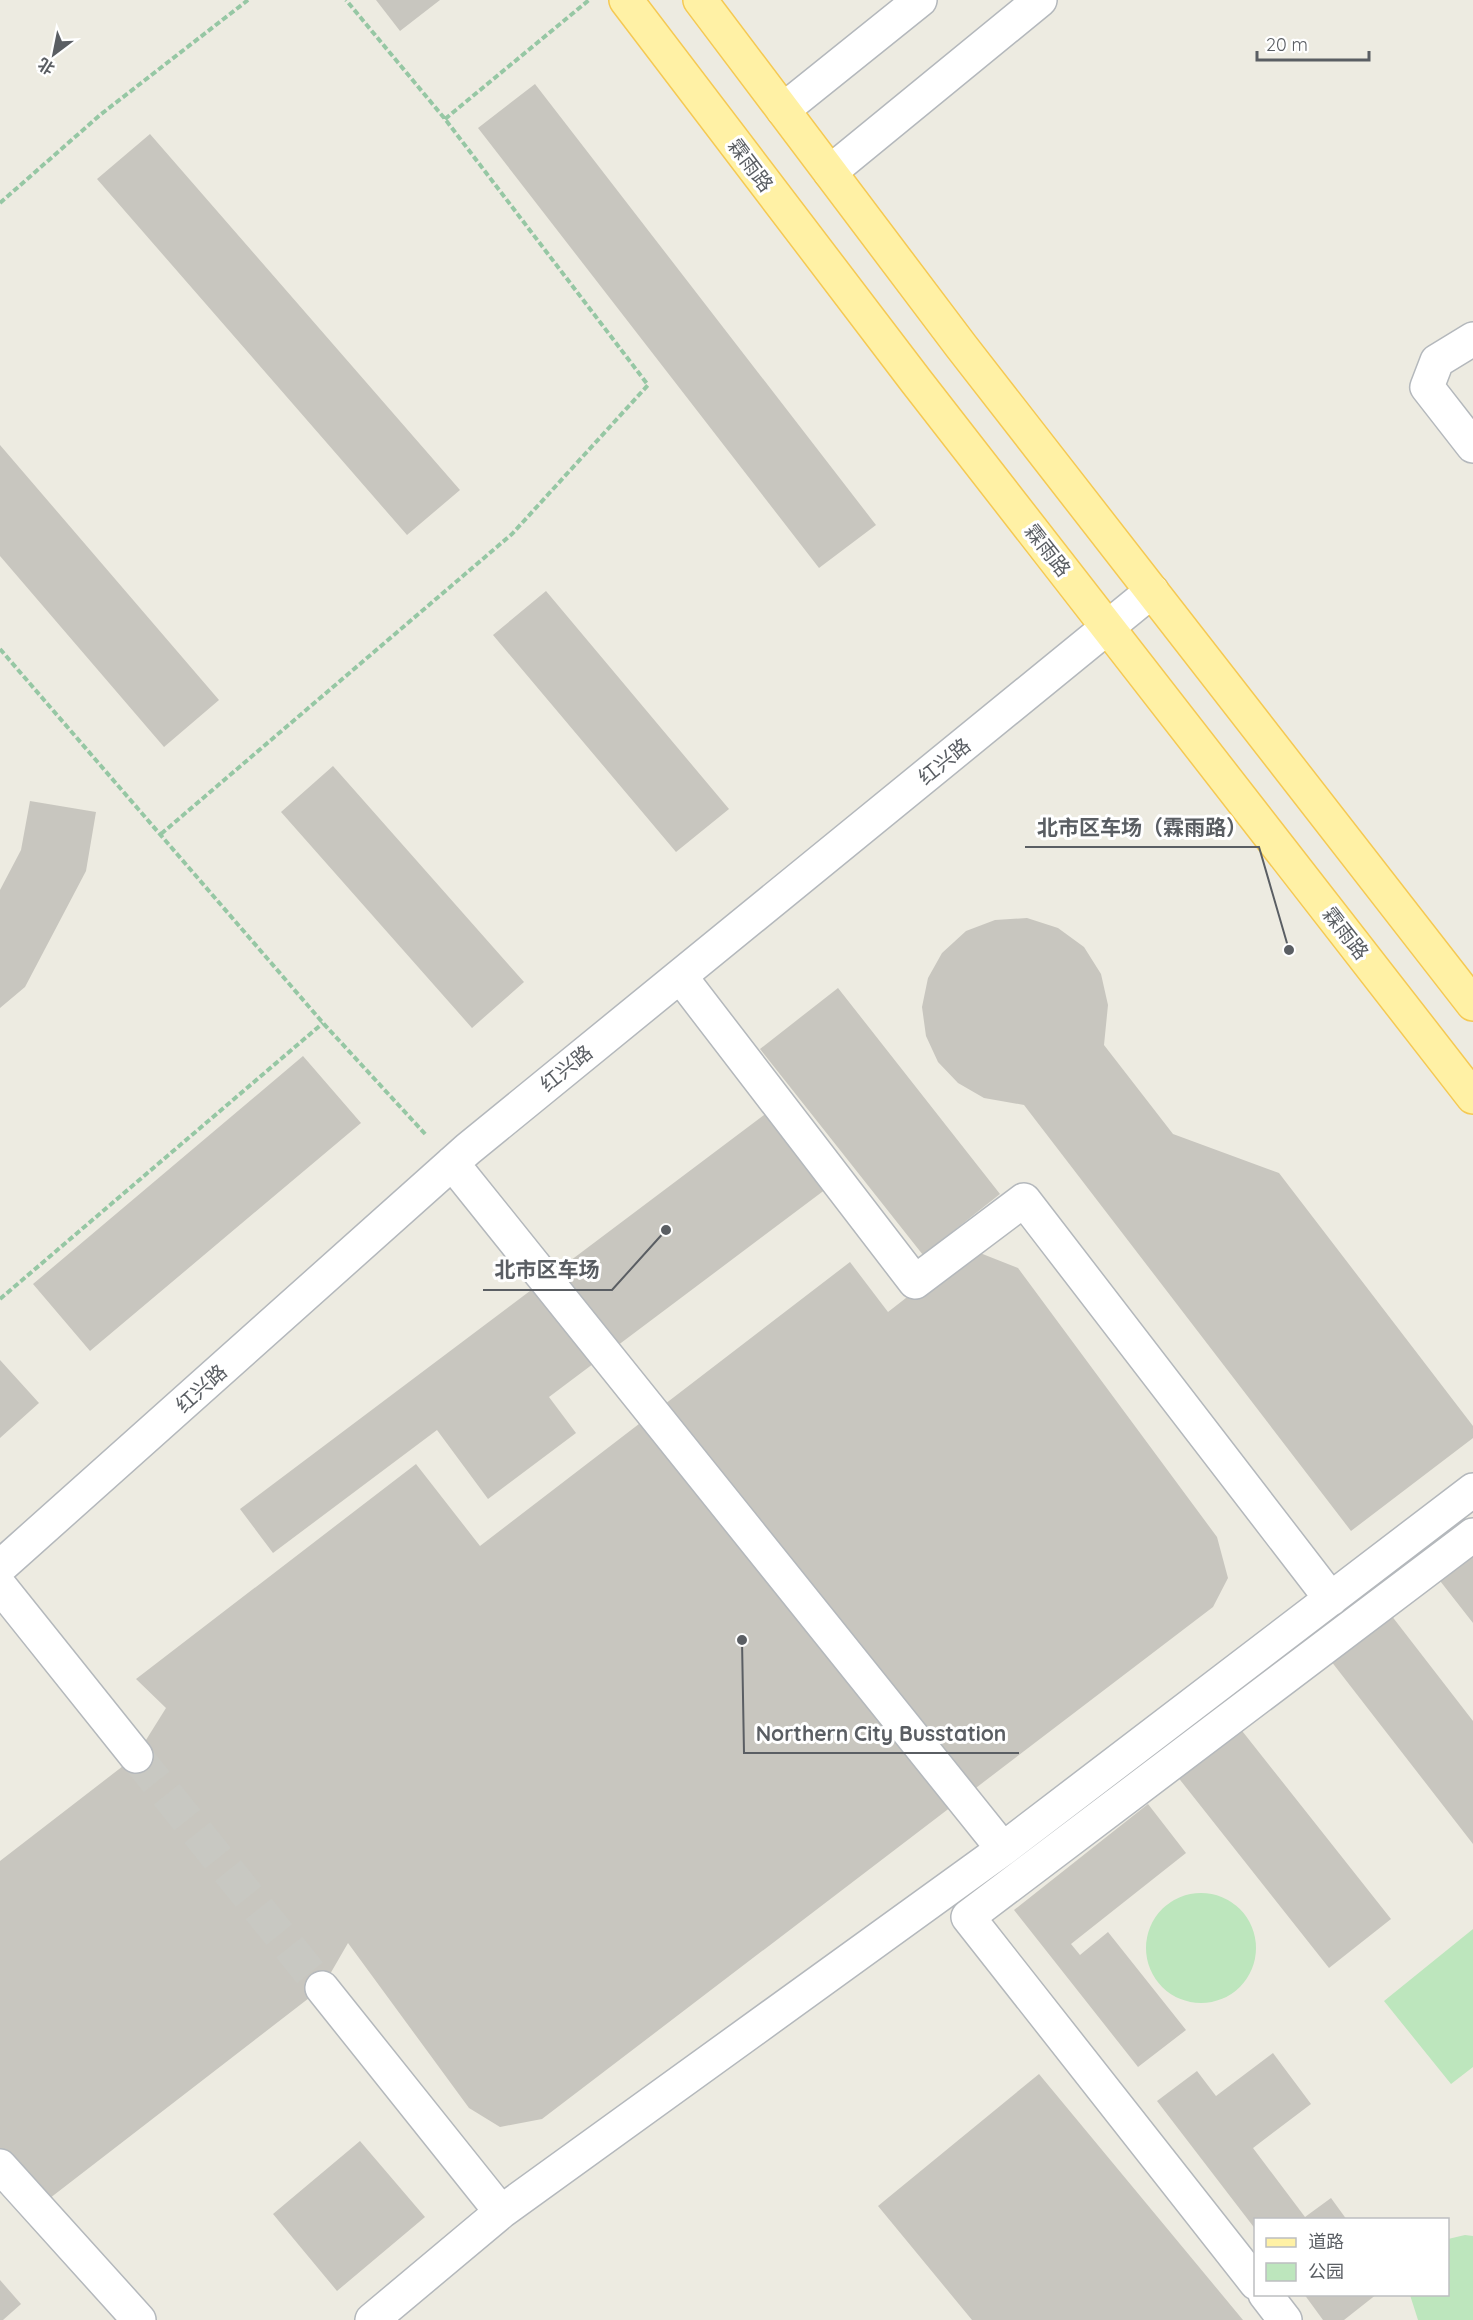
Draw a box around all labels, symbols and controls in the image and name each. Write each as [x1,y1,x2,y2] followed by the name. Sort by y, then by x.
[24,24,84,84] north arrow
[1257,24,1370,62] scale bar
[1266,33,1308,56] text: 20 m
[34,54,58,79] text: 北
[723,134,779,196] street label: 霖雨路
[1020,519,1076,581] street label: 霖雨路
[913,732,975,790] street label: 红兴路
[1025,808,1259,847] callout: 北市区车场（霖雨路）
[1037,814,1247,840] text: 北市区车场（霖雨路）
[1318,902,1374,964] street label: 霖雨路
[535,1039,597,1097] street label: 红兴路
[483,1251,612,1290] callout: 北市区车场
[495,1256,600,1282] text: 北市区车场
[170,1359,232,1417] street label: 红兴路
[744,1714,1019,1753] callout: Northern City Busstation
[756,1720,1006,1746] text: Northern City Busstation
[1254,2218,1449,2296] legend
[1308,2230,1344,2253] text: 道路
[1308,2260,1344,2283] text: 公园

